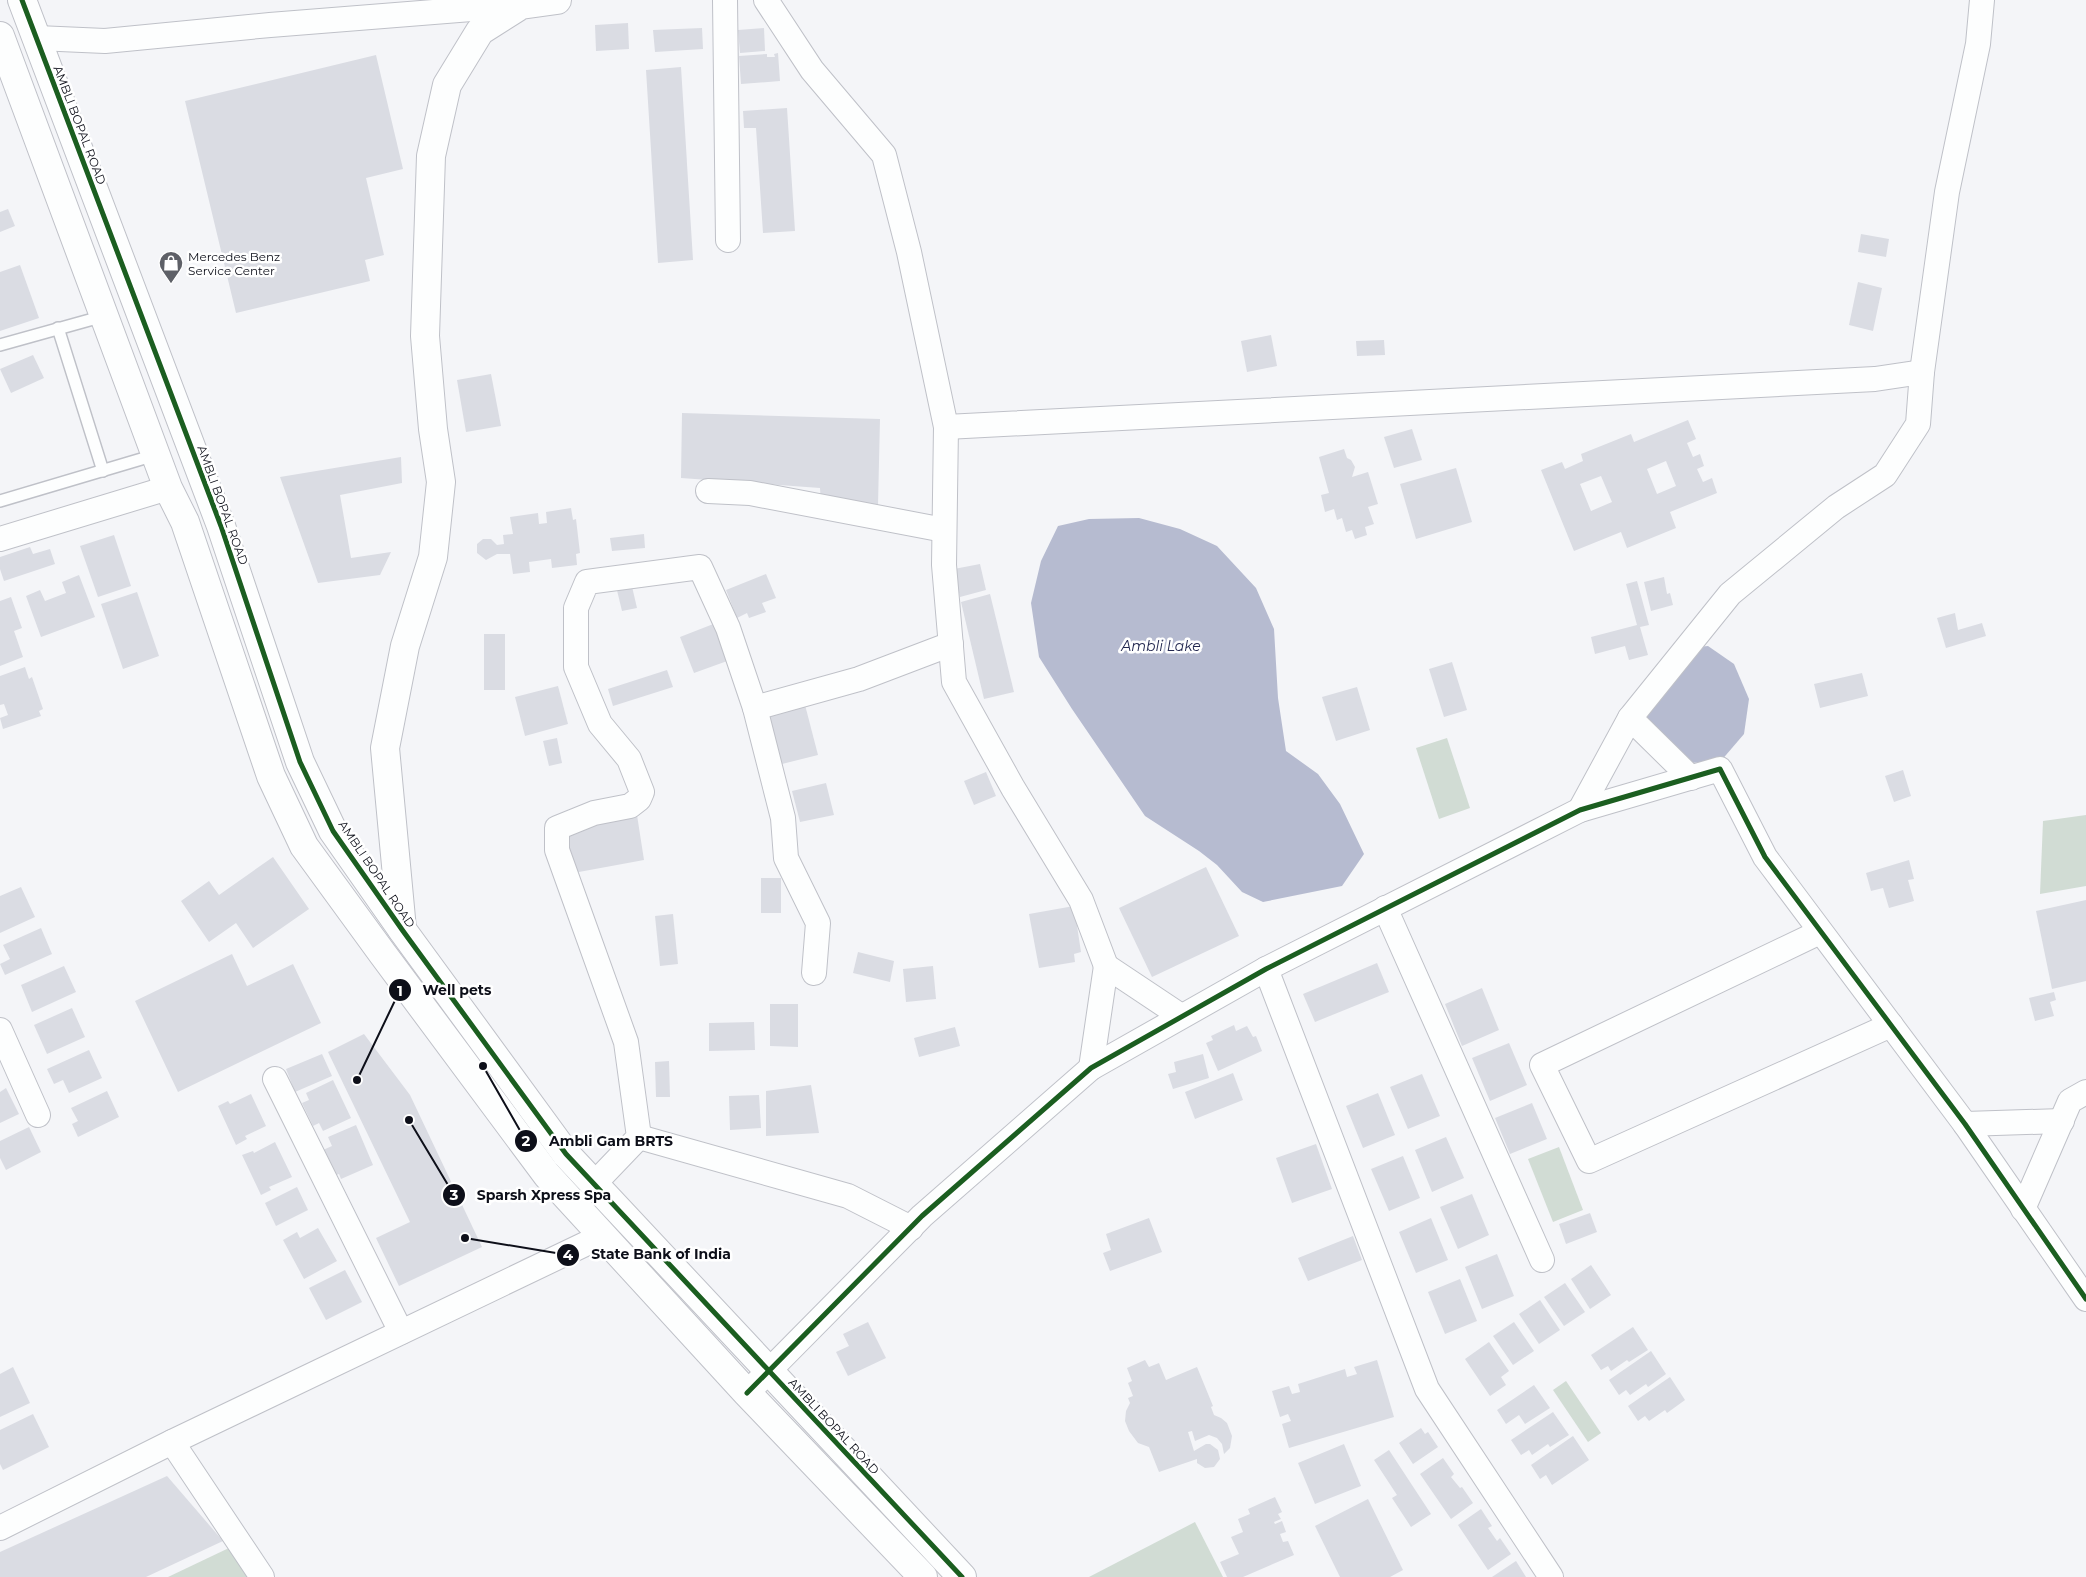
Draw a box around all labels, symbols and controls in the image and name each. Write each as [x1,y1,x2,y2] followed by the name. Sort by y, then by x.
[50,63,110,187] street label: AMBLI BOPAL ROAD
[188,249,280,278] place label: Mercedes Benz Service Center
[158,250,184,284] shop icon: Mercedes Benz Service Center
[194,443,252,567] street label: AMBLI BOPAL ROAD
[1120,637,1201,655] water label: Ambli Lake
[336,818,419,931] street label: AMBLI BOPAL ROAD
[387,976,501,1005] callout: Well pets
[397,981,403,1000] text: 1
[423,981,492,999] text: Well pets
[514,1126,683,1155] callout: Ambli Gam BRTS
[522,1131,531,1150] text: 2
[548,1132,673,1150] text: Ambli Gam BRTS
[442,1181,621,1210] callout: Sparsh Xpress Spa
[449,1185,459,1204] text: 3
[477,1186,611,1204] text: Sparsh Xpress Spa
[556,1240,740,1269] callout: State Bank of India
[563,1245,574,1264] text: 4
[591,1245,731,1263] text: State Bank of India
[786,1375,883,1477] street label: AMBLI BOPAL ROAD

